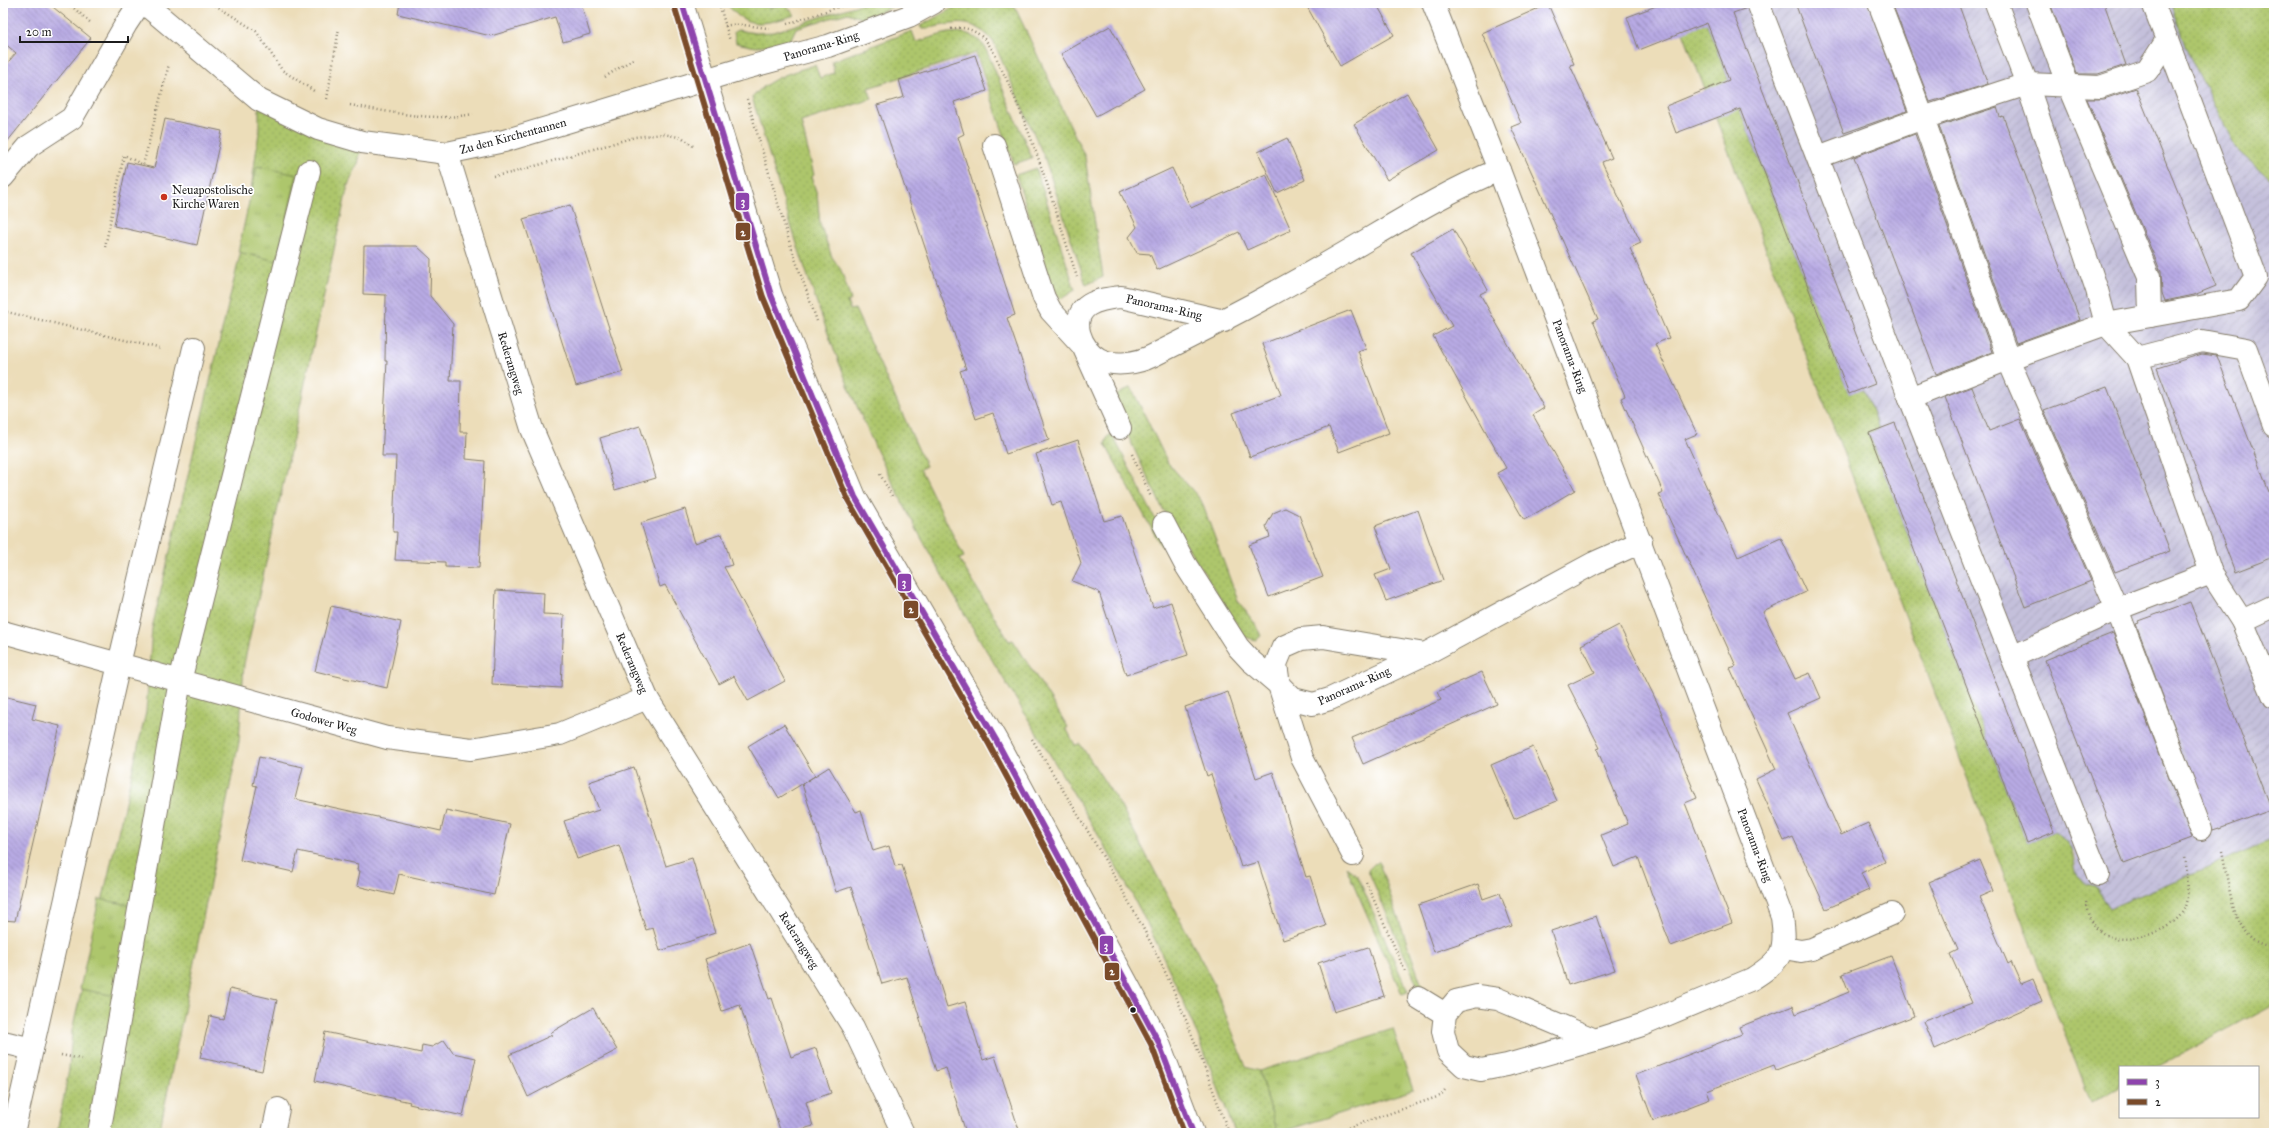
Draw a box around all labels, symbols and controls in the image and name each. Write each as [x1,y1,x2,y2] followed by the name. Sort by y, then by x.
[20,18,128,44] scale bar
[26,25,52,39] text: 20 m
[782,28,861,65] street label: Panorama-Ring
[458,115,568,157] street label: Zu den Kirchentannen
[172,183,253,211] place label: Neuapostolische Kirche Waren
[159,192,169,202] marker: Neuapostolische Kirche Waren
[735,192,750,211] line badge: 3
[741,195,745,209] text: 3
[735,222,751,241] line badge: 2
[740,226,746,239] text: 2
[1124,291,1204,324] street label: Panorama-Ring
[1549,317,1591,396] street label: Panorama-Ring
[494,330,527,397] street label: Rederangweg
[897,573,912,592] line badge: 3
[902,576,906,590] text: 3
[903,600,919,619] line badge: 2
[908,603,914,616] text: 2
[612,631,651,696] street label: Rederangweg
[1316,664,1393,709] street label: Panorama-Ring
[289,705,359,738] street label: Godower Weg
[1734,806,1776,885] street label: Panorama-Ring
[775,909,822,972] street label: Rederangweg
[1099,935,1114,955] line badge: 3
[1104,939,1108,953] text: 3
[1104,962,1120,981] line badge: 2
[1109,965,1115,978] text: 2
[1128,1005,1138,1015] unlabelled marker
[2119,1066,2259,1118] legend
[2155,1075,2160,1089] text: 3
[2155,1095,2161,1109] text: 2

